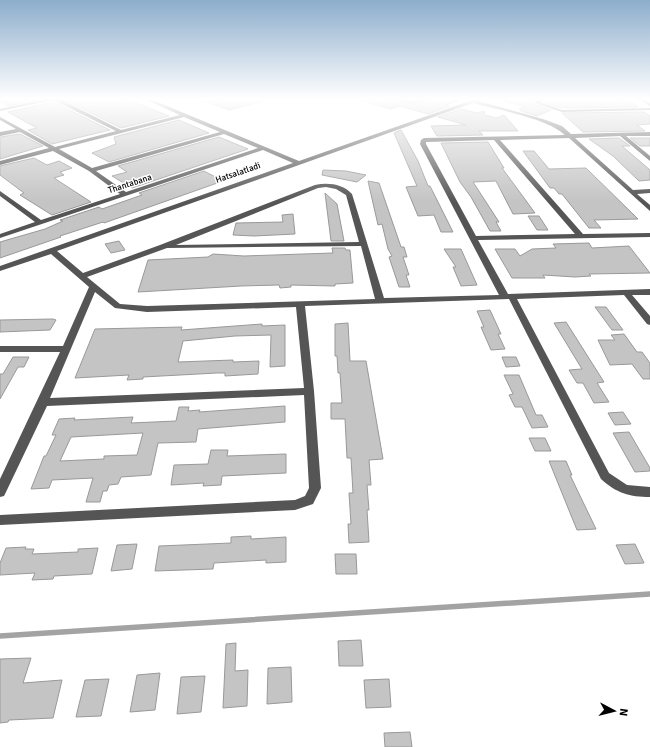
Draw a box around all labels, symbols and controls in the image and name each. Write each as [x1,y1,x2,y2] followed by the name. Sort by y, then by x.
[214,160,262,186] street label: Hatsalatladi
[107,172,154,196] street label: Thantabana
[594,691,634,731] north arrow
[617,708,630,717] text: N

